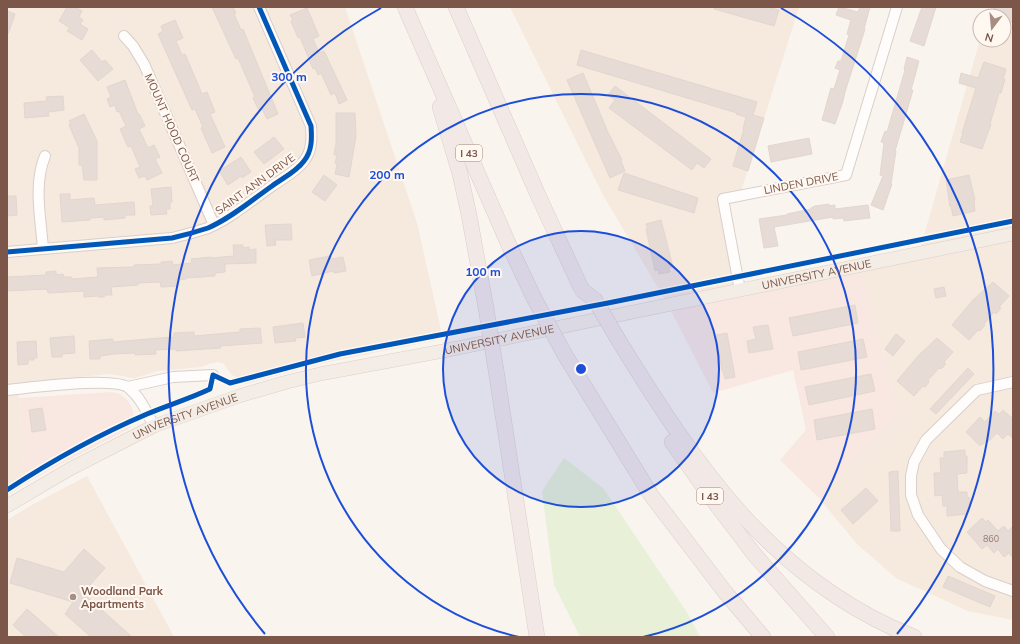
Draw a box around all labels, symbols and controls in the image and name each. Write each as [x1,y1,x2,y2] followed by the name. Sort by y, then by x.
[972,8,1012,48] north arrow
[983,30,995,45] text: N
[271,69,307,84] text: 300 m
[142,71,203,185] street label: MOUNT HOOD COURT
[456,145,482,161] road number: I 43
[212,150,298,218] street label: SAINT ANN DRIVE
[369,167,405,182] text: 200 m
[763,169,839,197] street label: LINDEN DRIVE
[761,256,872,292] street label: UNIVERSITY AVENUE
[465,264,501,279] text: 100 m
[443,321,555,358] street label: UNIVERSITY AVENUE
[574,362,588,376] centre of rings
[130,390,240,443] street label: UNIVERSITY AVENUE
[697,488,723,504] road number: I 43
[983,533,999,544] house number: 860
[81,584,164,611] place label: Woodland Park Apartments
[68,592,78,602] marker: Woodland Park Apartments

